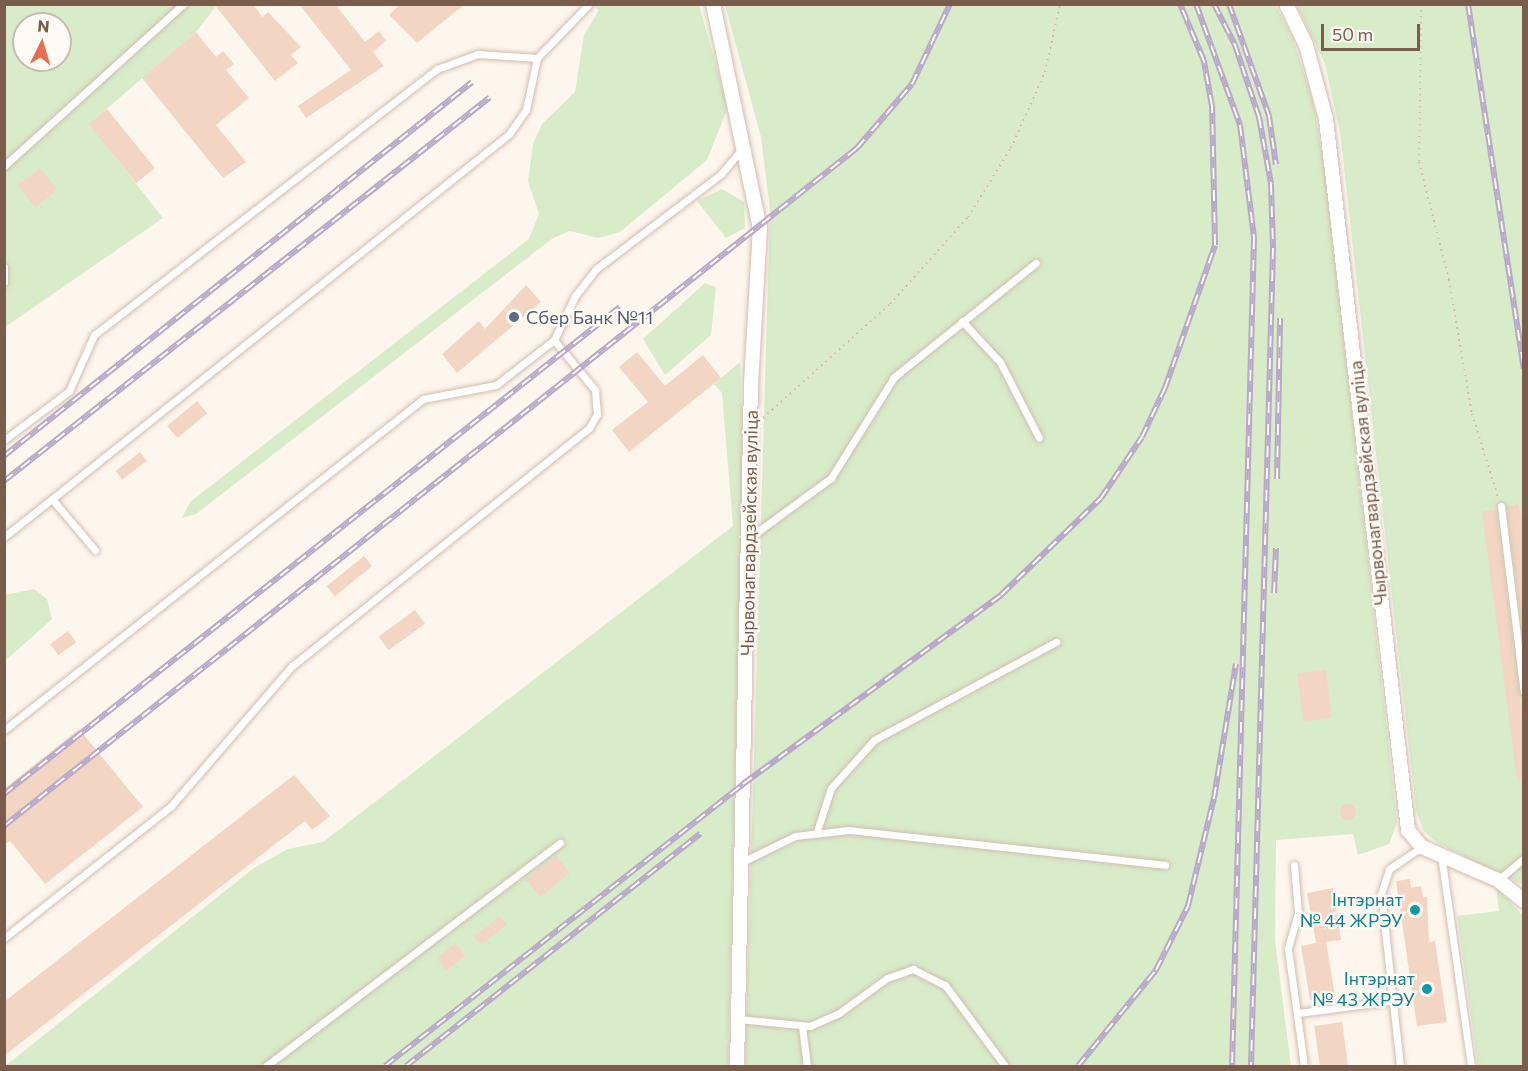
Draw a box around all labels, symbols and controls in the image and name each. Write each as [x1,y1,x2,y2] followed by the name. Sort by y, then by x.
[12,12,72,72] north arrow
[1324,12,1423,50] scale bar
[37,16,50,36] text: N
[1332,23,1373,45] text: 50 m
[526,306,653,328] place label: Сбер Банк №11
[507,310,521,324] marker: Сбер Банк №11
[1344,360,1392,606] street label: Чырвонагвардзейская вуліца
[736,410,762,656] street label: Чырвонагвардзейская вуліца
[1300,889,1403,932] place label: Інтэрнат № 44 ЖРЭУ
[1408,903,1422,917] marker: Інтэрнат № 44 ЖРЭУ
[1312,968,1415,1010] place label: Інтэрнат № 43 ЖРЭУ
[1420,982,1434,996] marker: Інтэрнат № 43 ЖРЭУ

